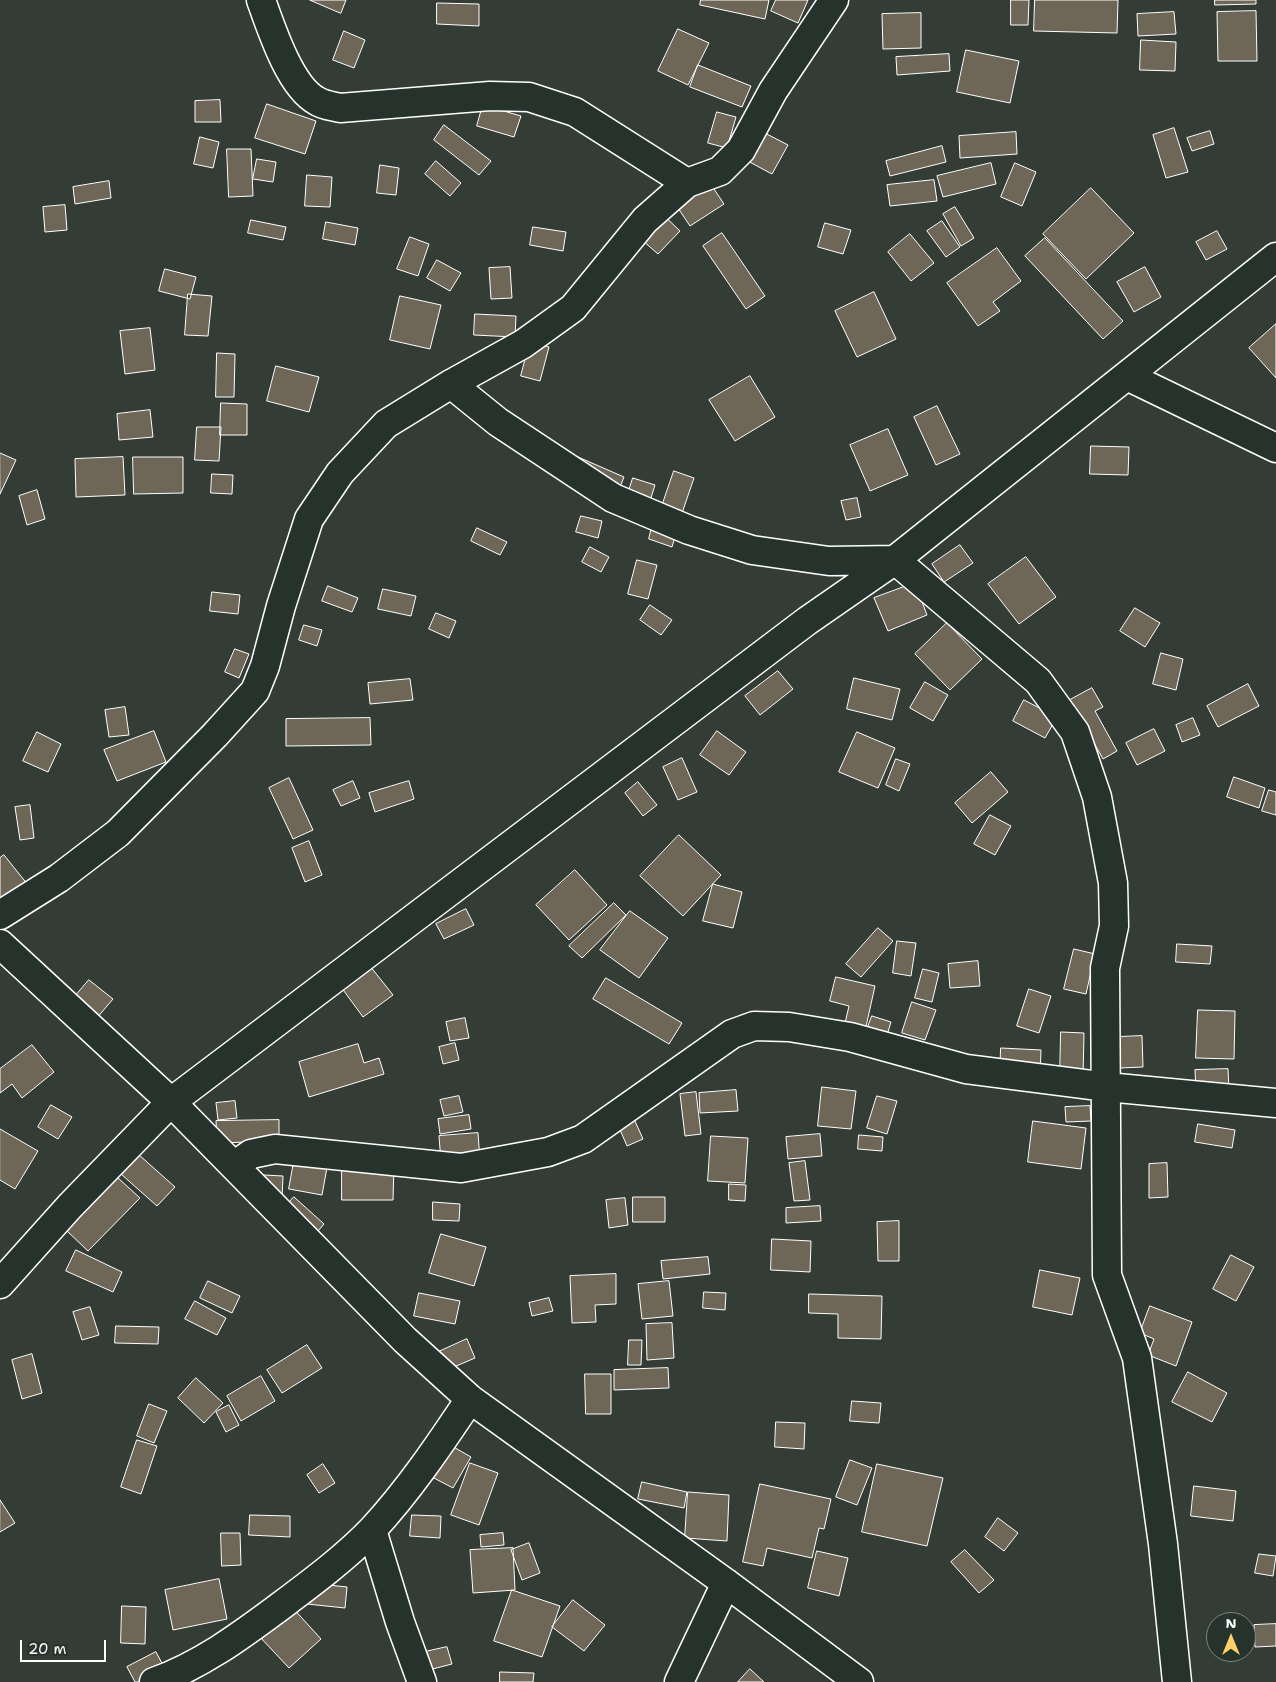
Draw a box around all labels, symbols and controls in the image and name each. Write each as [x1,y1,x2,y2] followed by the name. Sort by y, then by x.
[1206,1612,1256,1662] north arrow
[1225,1614,1237,1632] text: N
[22,1630,109,1662] scale bar
[28,1639,67,1659] text: 20 m

